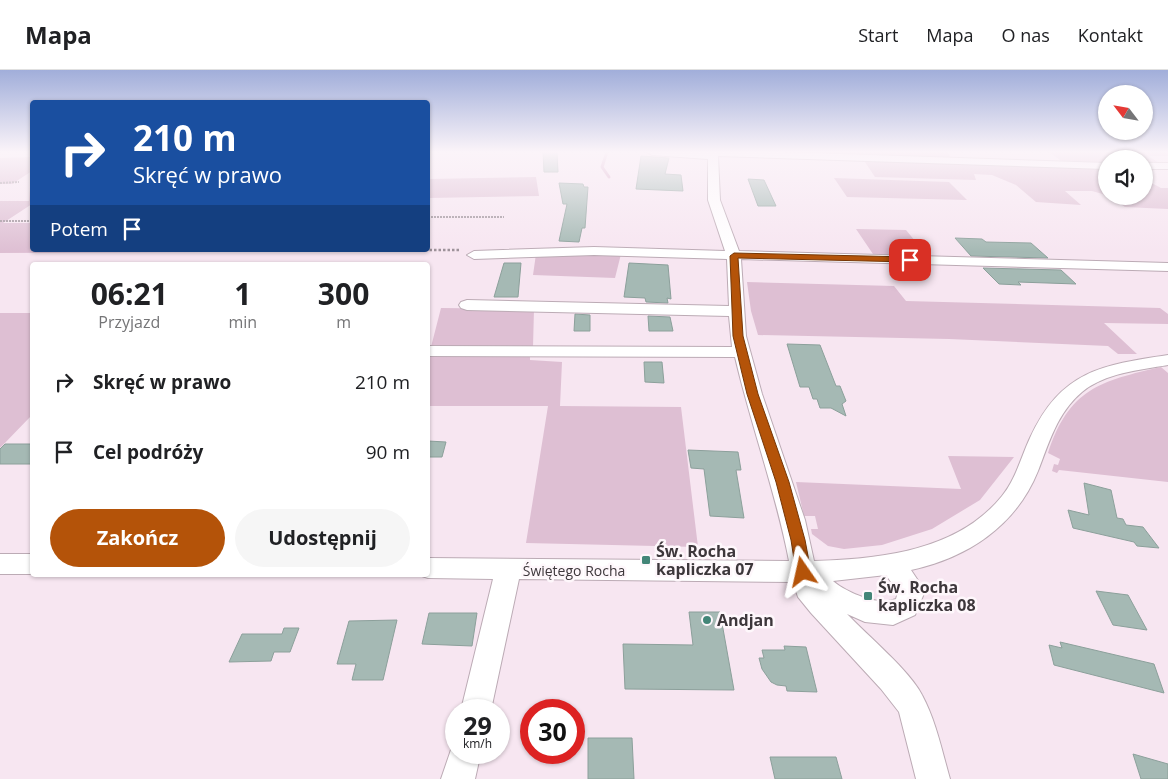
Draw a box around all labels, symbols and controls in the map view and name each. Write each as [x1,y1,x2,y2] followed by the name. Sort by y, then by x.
[25,18,92,51] text: Mapa
[858,23,898,47] text: Start
[926,23,974,47] text: Mapa
[1002,23,1050,47] text: O nas
[1078,23,1143,47] text: Kontakt
[1098,85,1152,140] north arrow
[1098,85,1153,205] map controls
[133,114,237,161] text: 210 m
[50,120,115,185] icon: right
[1098,150,1153,205] button: sound
[133,159,282,189] text: Skręć w prawo
[118,215,146,243] icon: arrive
[50,216,108,242] text: Potem
[889,239,931,281] pin
[896,246,924,274] icon: arrive
[91,273,168,314] text: 06:21
[234,273,251,314] text: 1
[318,273,369,314] text: 300
[98,311,160,333] text: Przyjazd
[229,311,257,333] text: min
[336,311,351,333] text: m
[50,368,78,396] icon: right
[93,369,231,395] text: Skręć w prawo
[355,369,410,395] text: 210 m
[50,438,78,466] icon: arrive
[93,439,203,465] text: Cel podróży
[366,439,410,465] text: 90 m
[50,509,225,567] button: Zakończ
[235,509,410,567] button: Udostępnij
[656,540,754,580] place label: Św. Rocha kapliczka 07
[776,545,828,597] position arrow
[640,554,652,566] marker: Św. Rocha kapliczka 07
[523,561,625,580] street label: Świętego Rocha
[878,576,976,616] place label: Św. Rocha kapliczka 08
[862,590,874,602] marker: Św. Rocha kapliczka 08
[717,609,774,631] place label: Andjan
[701,614,713,626] marker: Andjan
[520,699,585,764] speed limit sign: 30
[463,708,492,742] text: 29
[463,735,492,752] text: km/h

